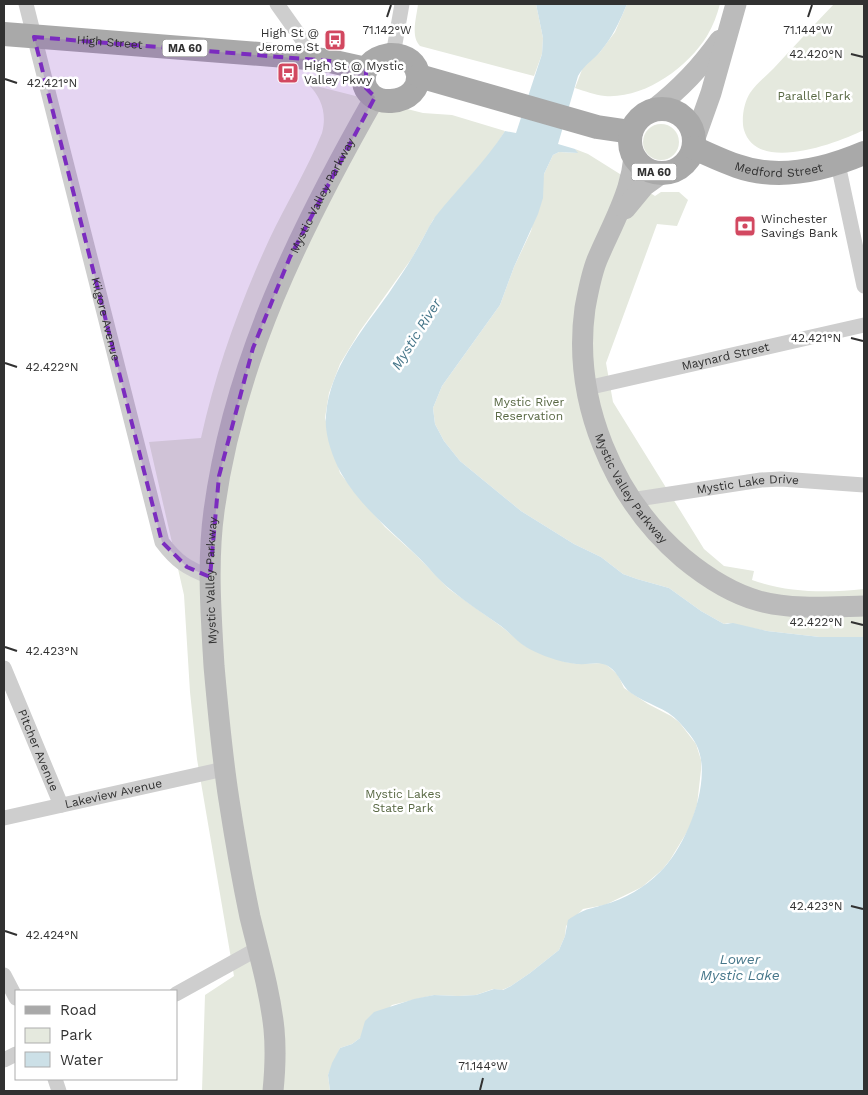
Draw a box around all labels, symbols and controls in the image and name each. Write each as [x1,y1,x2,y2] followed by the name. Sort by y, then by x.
[362,23,412,37] text: 71.142°W
[783,23,833,37] text: 71.144°W
[258,26,319,54] place label: High St @ Jerome St
[323,28,347,52] bus stop icon: High St @ Jerome St
[76,33,143,52] street label: High Street
[162,40,208,56] road number: MA 60
[789,47,843,61] text: 42.420°N
[304,59,404,87] place label: High St @ Mystic Valley Pkwy
[276,61,300,85] bus stop icon: High St @ Mystic Valley Pkwy
[27,76,77,90] text: 42.421°N
[777,89,851,103] park label: Parallel Park
[287,135,358,255] street label: Mystic Valley Parkway
[733,159,824,180] street label: Medford Street
[632,163,676,180] road number: MA 60
[761,212,838,240] place label: Winchester Savings Bank
[733,214,757,238] bank icon: Winchester Savings Bank
[88,276,123,363] street label: Kilgore Avenue
[388,295,444,372] water label: Mystic River
[791,331,841,345] text: 42.421°N
[680,340,771,373] street label: Maynard Street
[25,360,79,374] text: 42.422°N
[494,395,565,423] park label: Mystic River Reservation
[592,431,671,547] street label: Mystic Valley Parkway
[696,472,800,497] street label: Mystic Lake Drive
[203,515,220,645] street label: Mystic Valley Parkway
[789,615,843,629] text: 42.422°N
[25,644,79,658] text: 42.423°N
[15,707,61,793] street label: Pitcher Avenue
[63,776,163,811] street label: Lakeview Avenue
[365,787,441,815] park label: Mystic Lakes State Park
[789,899,843,913] text: 42.423°N
[25,928,79,942] text: 42.424°N
[700,951,780,983] water label: Lower Mystic Lake
[15,990,178,1080] legend
[60,1001,97,1019] text: Road
[60,1026,93,1044] text: Park
[60,1051,103,1069] text: Water
[458,1059,508,1073] text: 71.144°W

